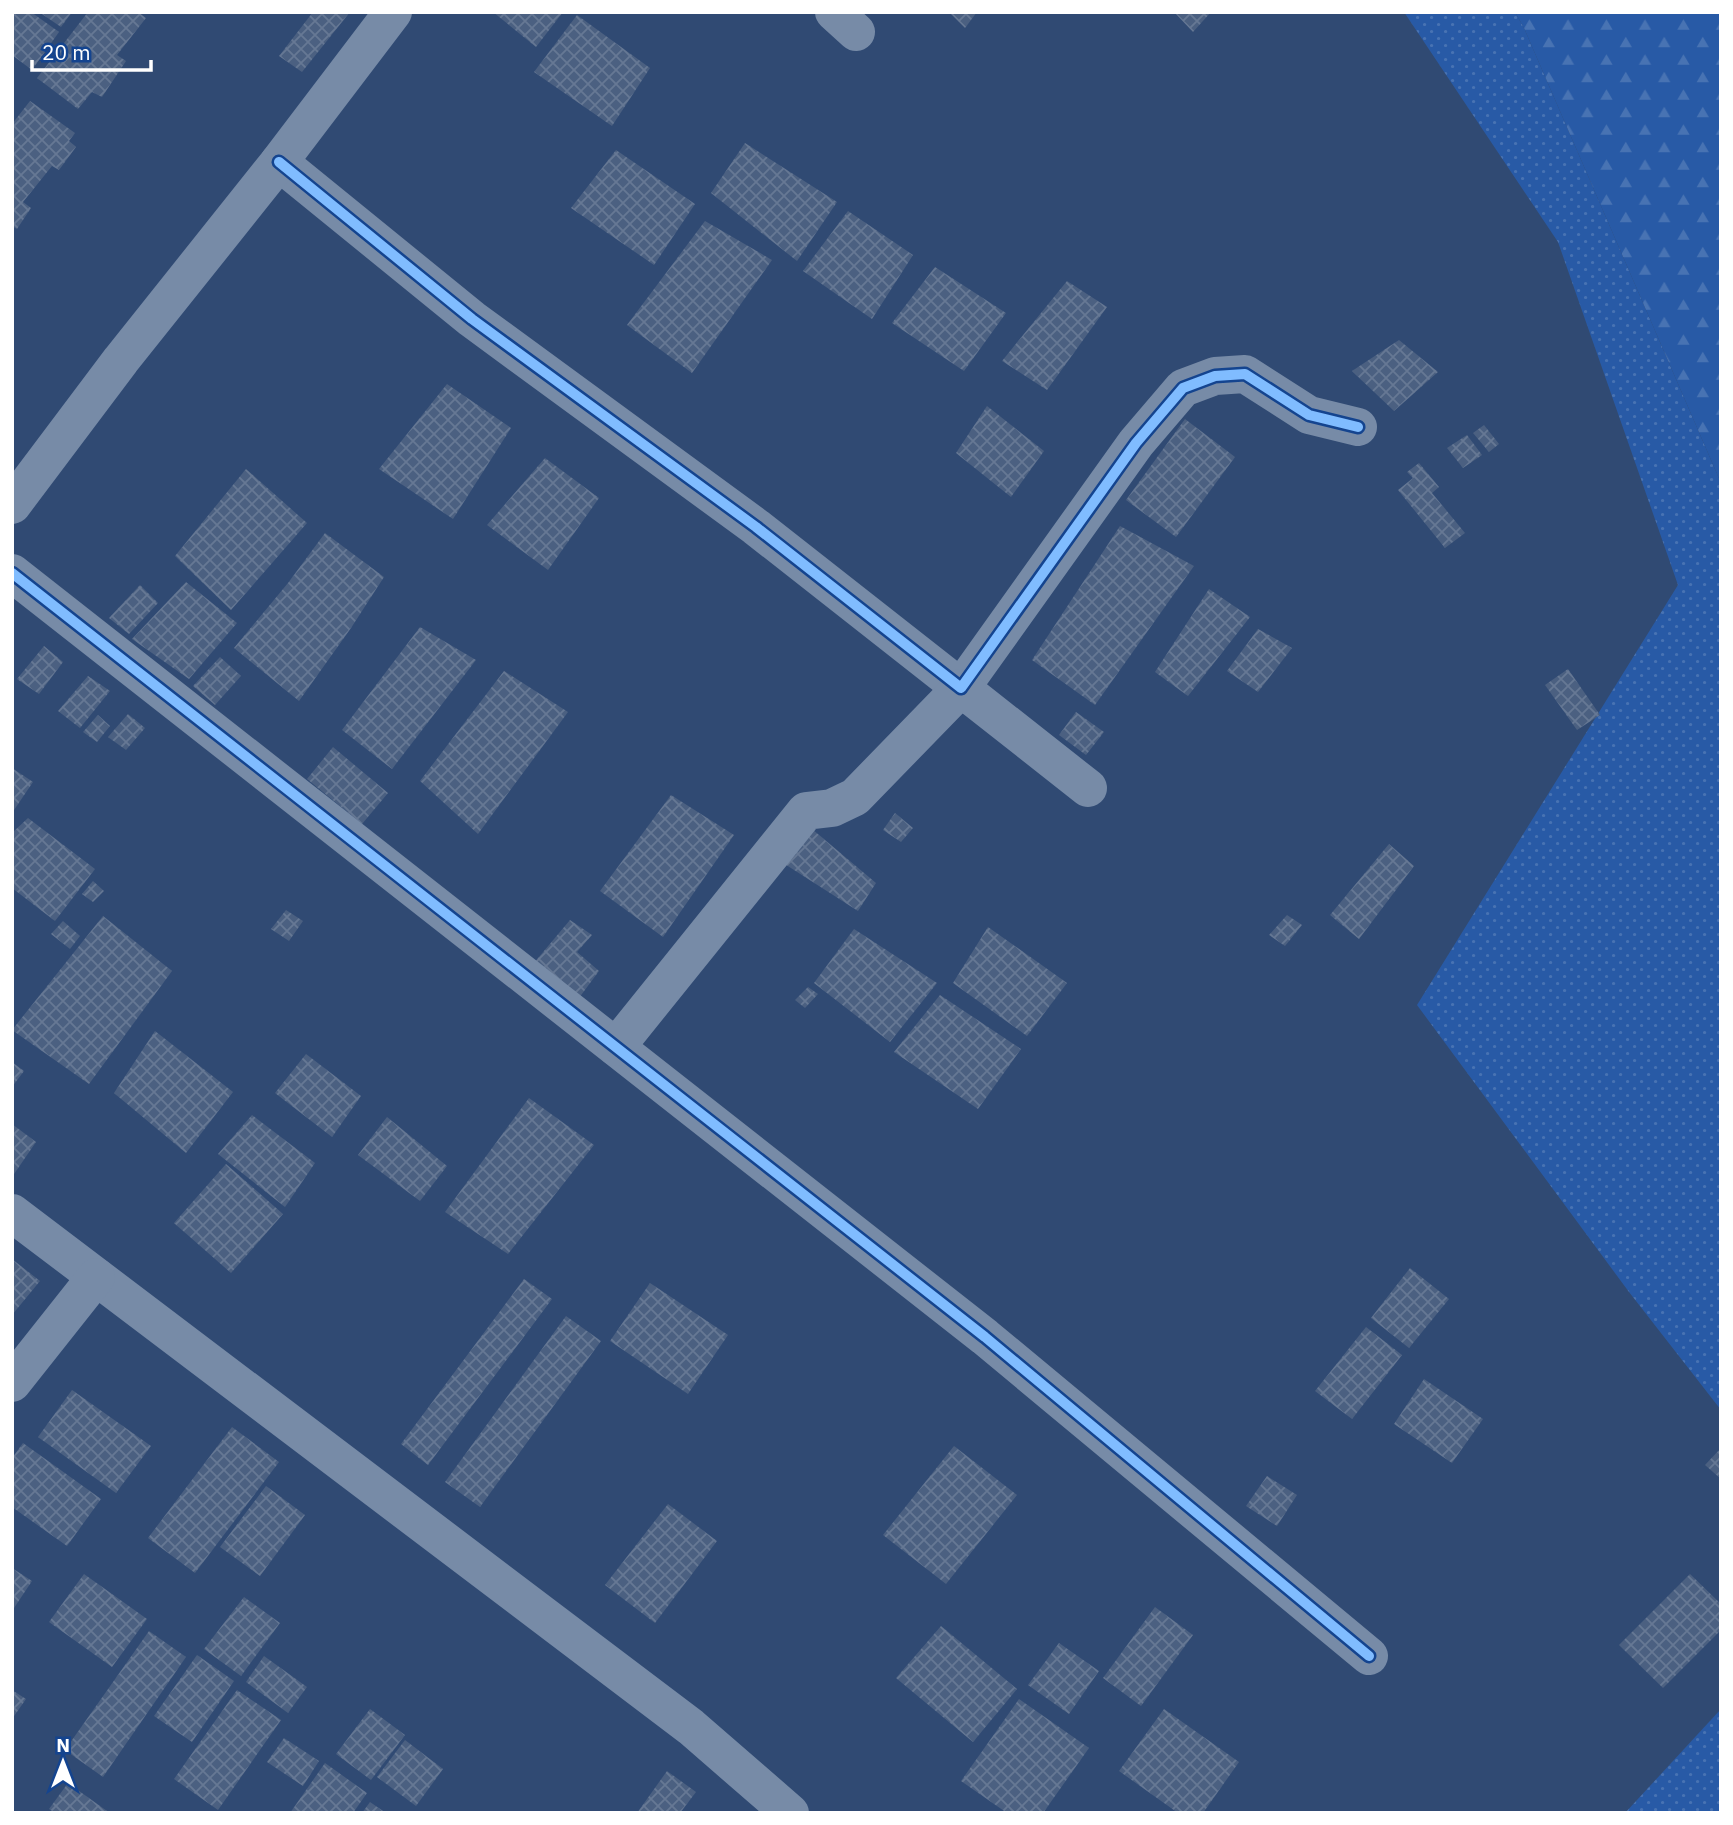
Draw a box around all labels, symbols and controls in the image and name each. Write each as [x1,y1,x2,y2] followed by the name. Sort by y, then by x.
[32,28,150,72] scale bar
[42,38,91,66] text: 20 m
[28,1727,98,1797] north arrow
[56,1733,70,1757] text: N

